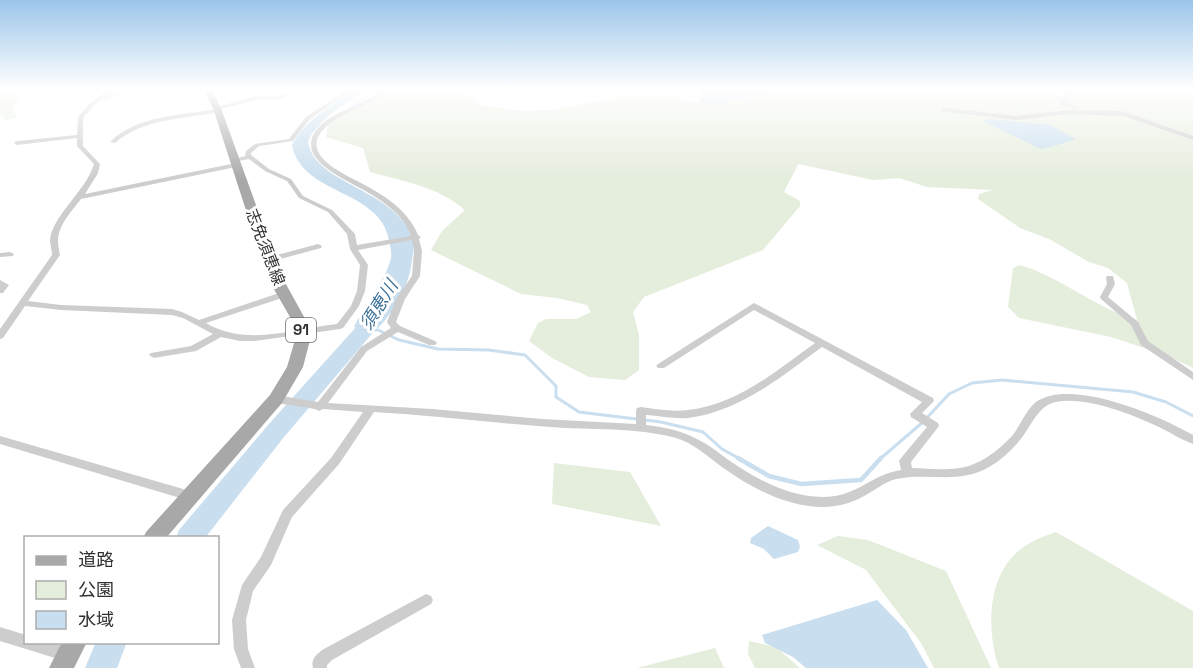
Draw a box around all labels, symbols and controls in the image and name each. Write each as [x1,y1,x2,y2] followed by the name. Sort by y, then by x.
[241,206,290,288] street label: 志免須恵線
[355,274,404,334] water label: 須恵川
[286,318,316,342] road number: 91
[24,536,219,644] legend
[78,548,114,571] text: 道路
[78,578,114,601] text: 公園
[78,608,114,631] text: 水域

